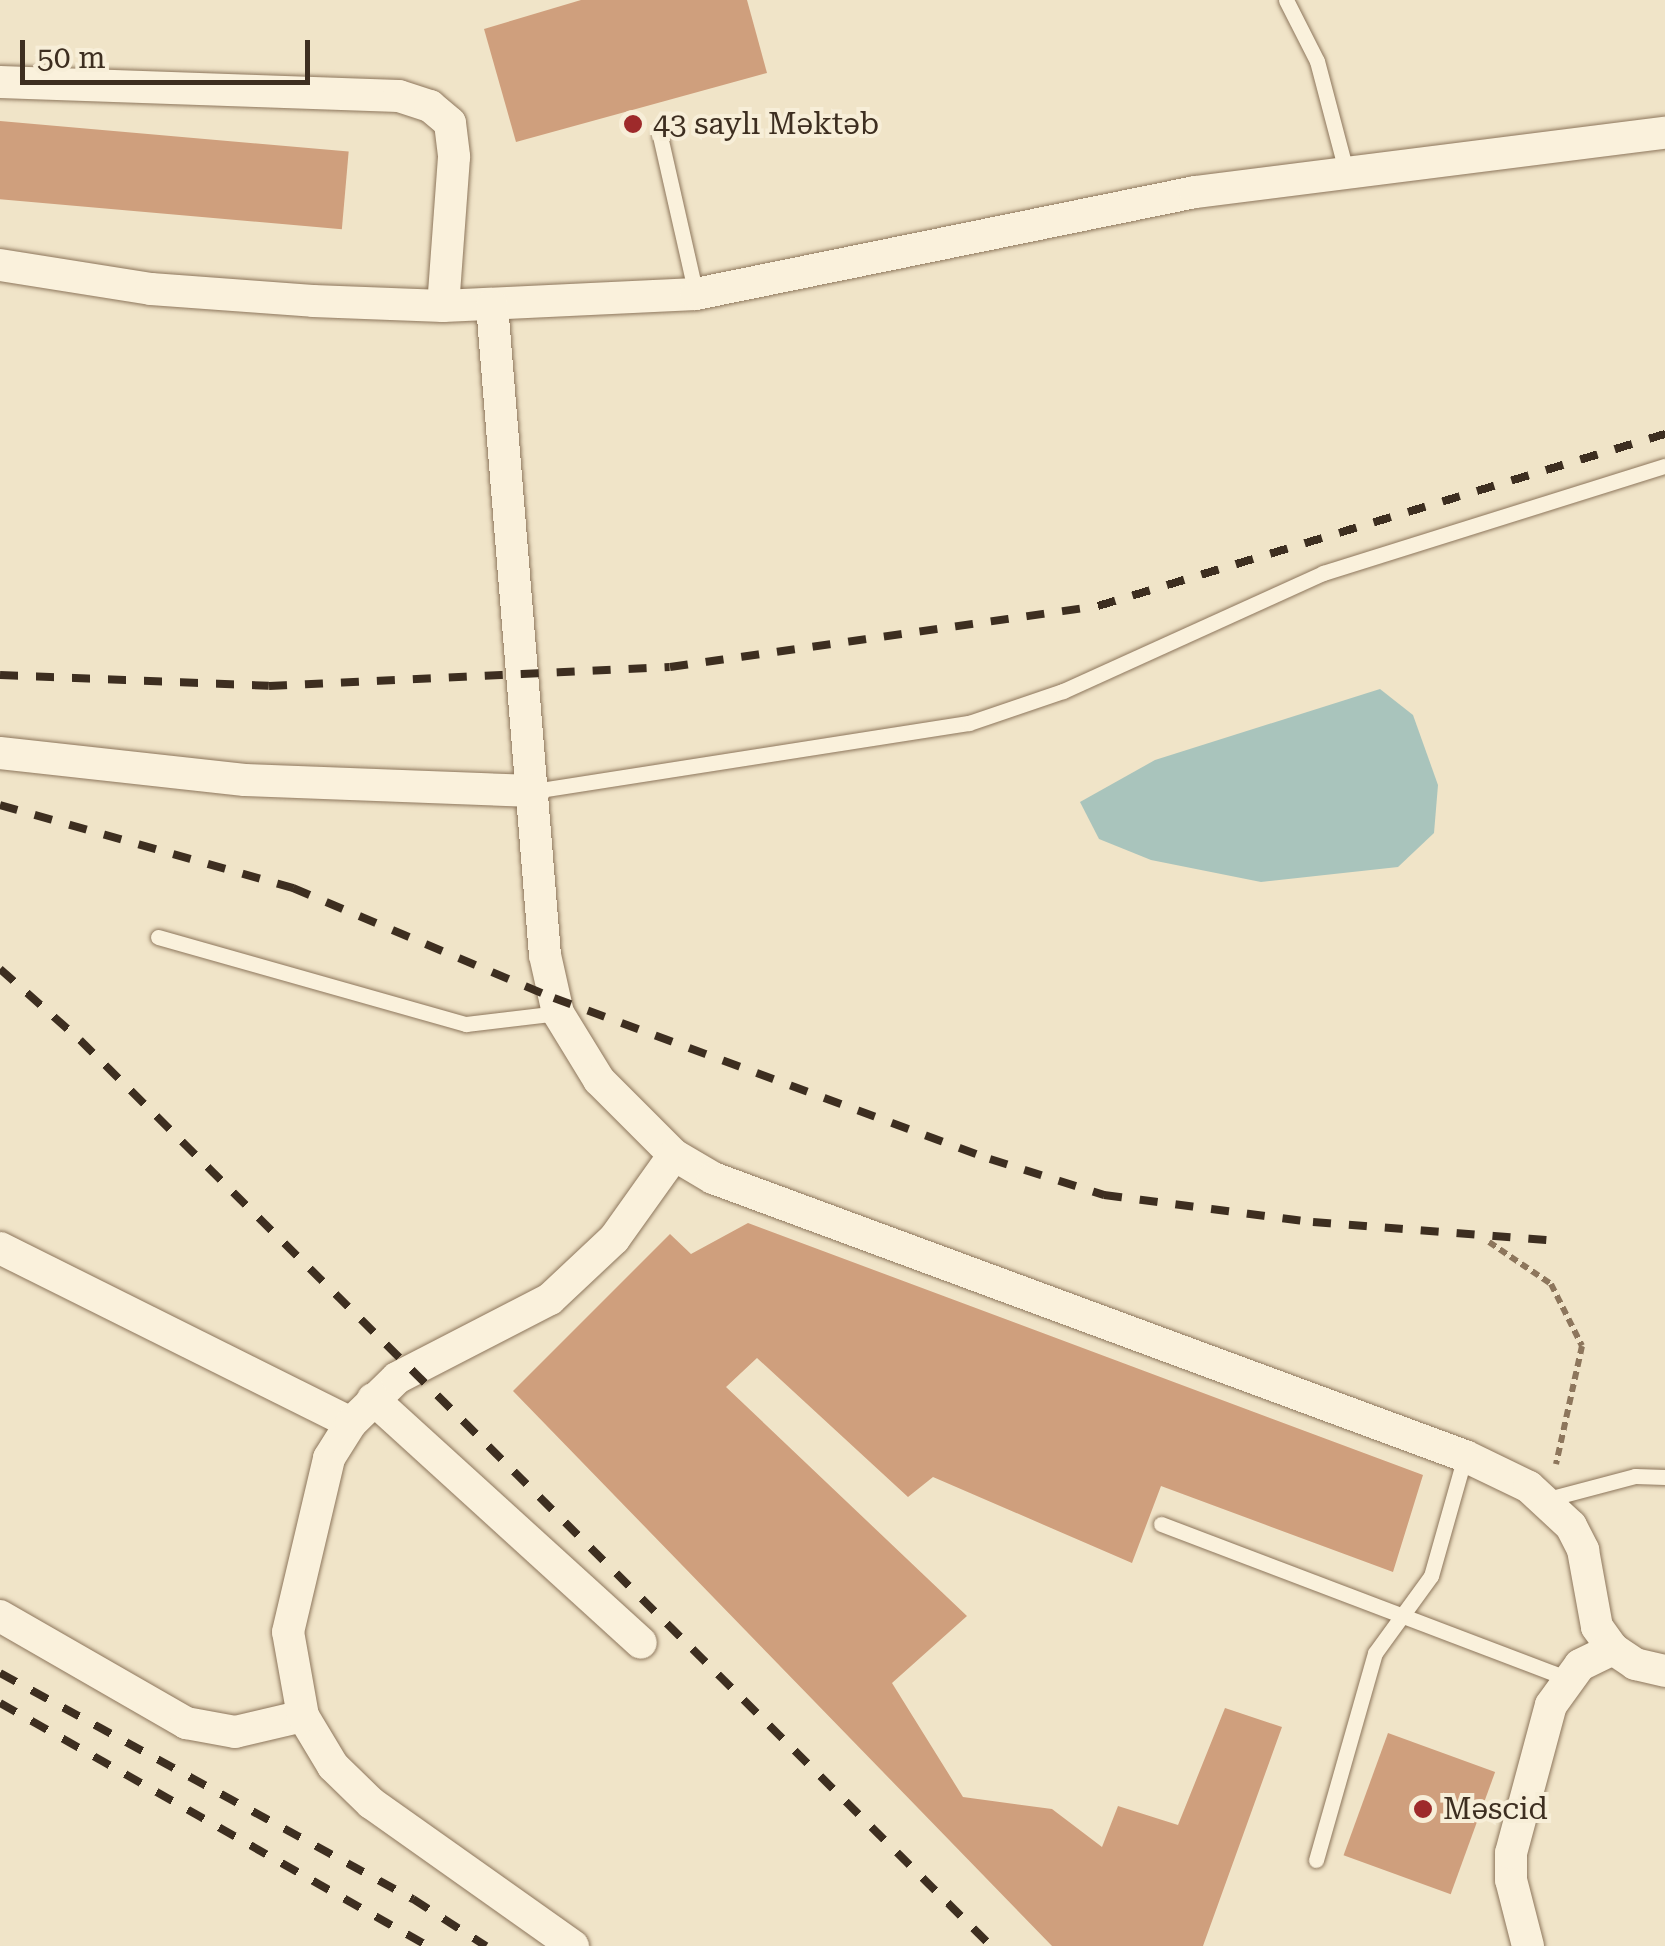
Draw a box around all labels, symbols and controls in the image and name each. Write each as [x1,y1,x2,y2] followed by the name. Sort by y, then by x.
[25,20,315,82] scale bar
[37,40,106,75] text: 50 m
[653,106,879,142] place label: 43 saylı Məktəb
[622,113,644,135] marker: 43 saylı Məktəb
[1443,1791,1548,1827] place label: Məscid
[1412,1798,1434,1820] marker: Məscid

